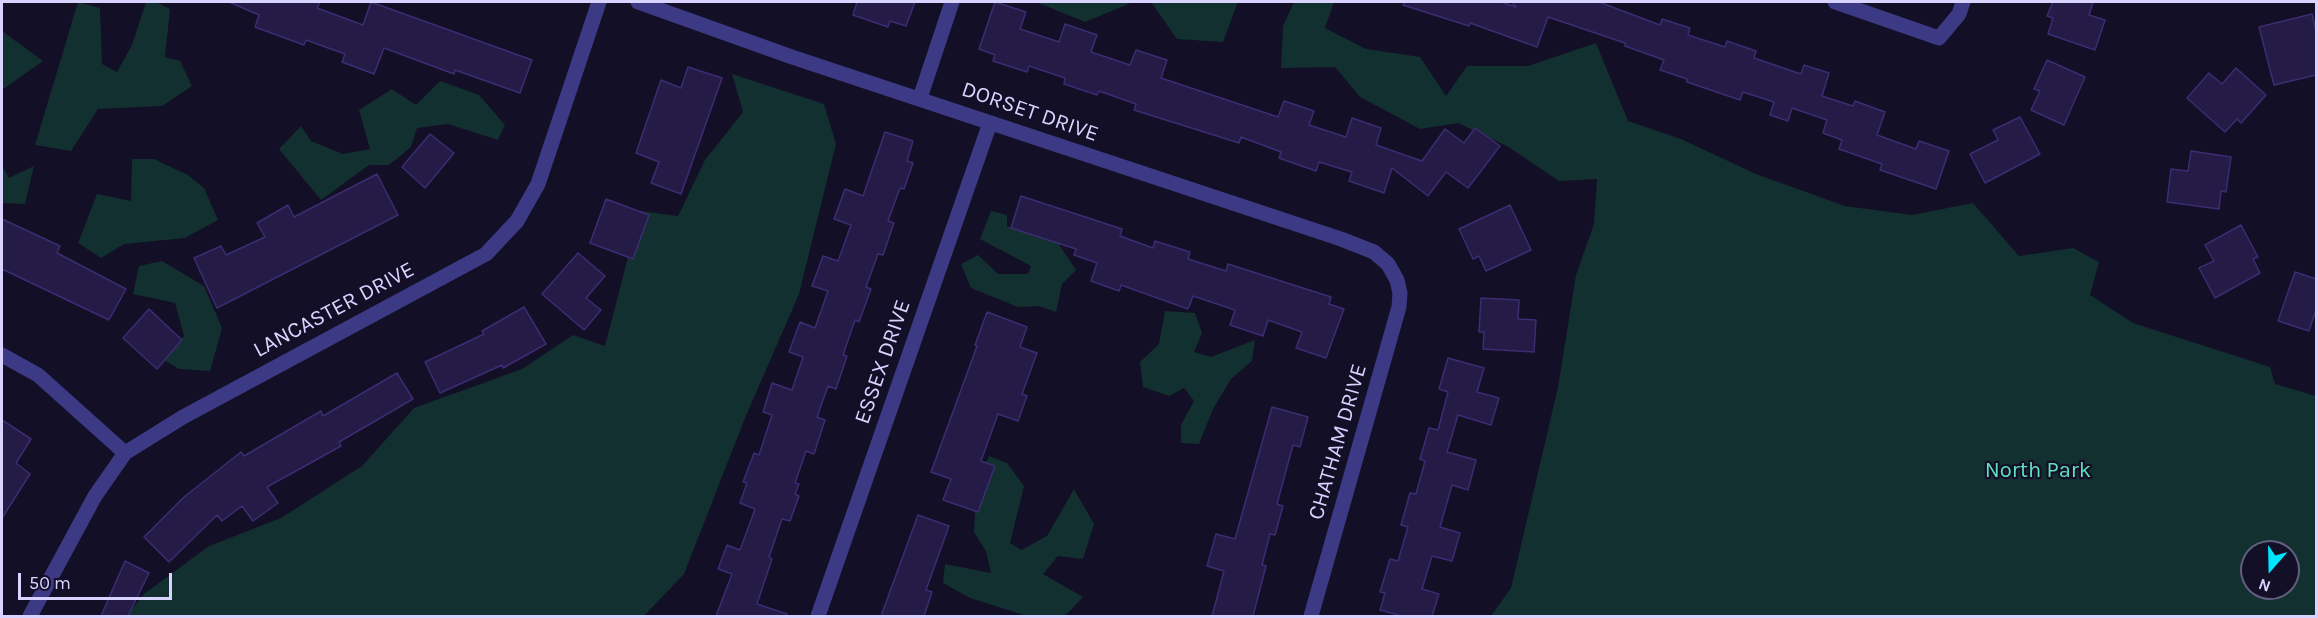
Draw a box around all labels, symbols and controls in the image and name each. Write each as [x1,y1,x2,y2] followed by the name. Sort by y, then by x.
[958,76,1102,148] street label: DORSET DRIVE
[249,256,419,364] street label: LANCASTER DRIVE
[849,296,917,428] street label: ESSEX DRIVE
[1303,361,1373,523] street label: CHATHAM DRIVE
[1985,458,2091,484] park label: North Park
[2240,540,2300,600] north arrow
[21,561,176,599] scale bar
[29,572,71,594] text: 50 m
[2256,575,2273,596] text: N

